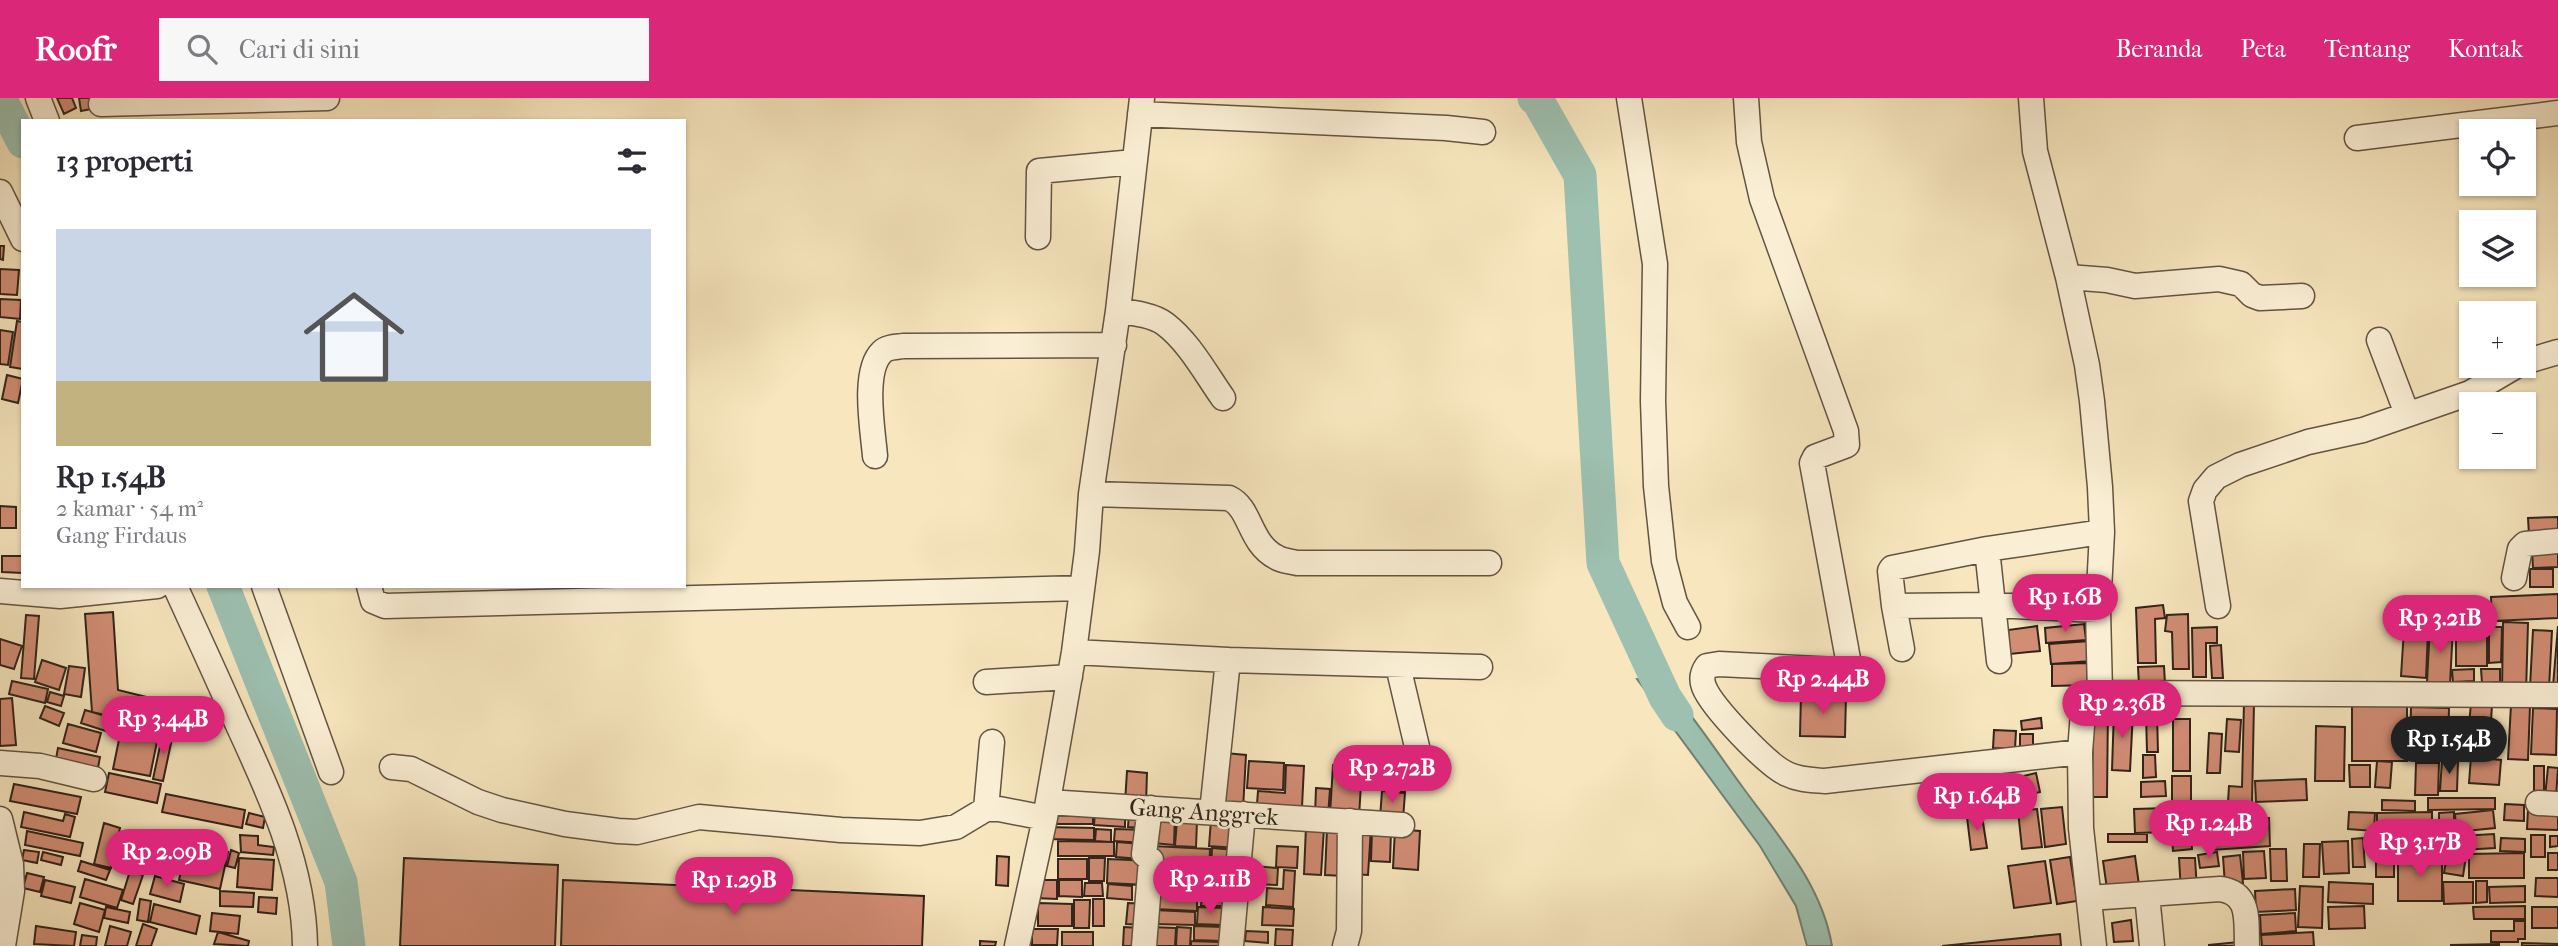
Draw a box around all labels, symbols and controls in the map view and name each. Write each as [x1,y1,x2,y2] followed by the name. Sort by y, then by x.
[159,18,649,81] search box
[35,30,117,69] text: Roofr
[183,30,221,68] icon: search
[239,34,360,65] text: Cari di sini
[2116,35,2202,63] text: Beranda
[2240,35,2286,63] text: Peta
[2324,35,2410,63] text: Tentang
[2448,35,2523,63] text: Kontak
[2459,119,2536,469] map controls
[2459,119,2536,196] button: locate
[613,142,651,180] icon: filters
[56,144,193,179] text: 13 properti
[2459,210,2536,287] button: layers
[291,274,417,400] icon: home
[2459,301,2536,378] button: +
[2459,392,2536,469] button: −
[56,460,166,495] text: Rp 1.54B
[56,495,203,522] text: 2 kamar · 54 m²
[56,522,187,549] text: Gang Firdaus
[2000,574,2130,634] pin: Rp 1.6B
[2028,583,2102,610] text: Rp 1.6B
[2368,596,2512,655] pin: Rp 3.21B
[2399,604,2481,631] text: Rp 3.21B
[1751,656,1895,716] pin: Rp 2.44B
[1776,665,1870,692] text: Rp 2.44B
[2050,680,2194,740] pin: Rp 2.36B
[2078,689,2166,716] text: Rp 2.36B
[91,696,235,756] pin: Rp 3.44B
[118,705,208,732] text: Rp 3.44B
[2377,716,2521,776] pin: Rp 1.54B
[2407,725,2491,752] text: Rp 1.54B
[1320,746,1464,805] pin: Rp 2.72B
[1349,754,1435,781] text: Rp 2.72B
[1905,774,2049,833] pin: Rp 1.64B
[1933,782,2021,809] text: Rp 1.64B
[1128,793,1280,831] street label: Gang Anggrek
[2137,800,2281,860] pin: Rp 1.24B
[2165,809,2253,836] text: Rp 1.24B
[2348,820,2492,879] pin: Rp 3.17B
[2379,828,2461,855] text: Rp 3.17B
[95,830,239,889] pin: Rp 2.09B
[122,838,212,865] text: Rp 2.09B
[1138,856,1282,916] pin: Rp 2.11B
[662,858,806,917] pin: Rp 1.29B
[1169,865,1251,892] text: Rp 2.11B
[691,866,777,893] text: Rp 1.29B

